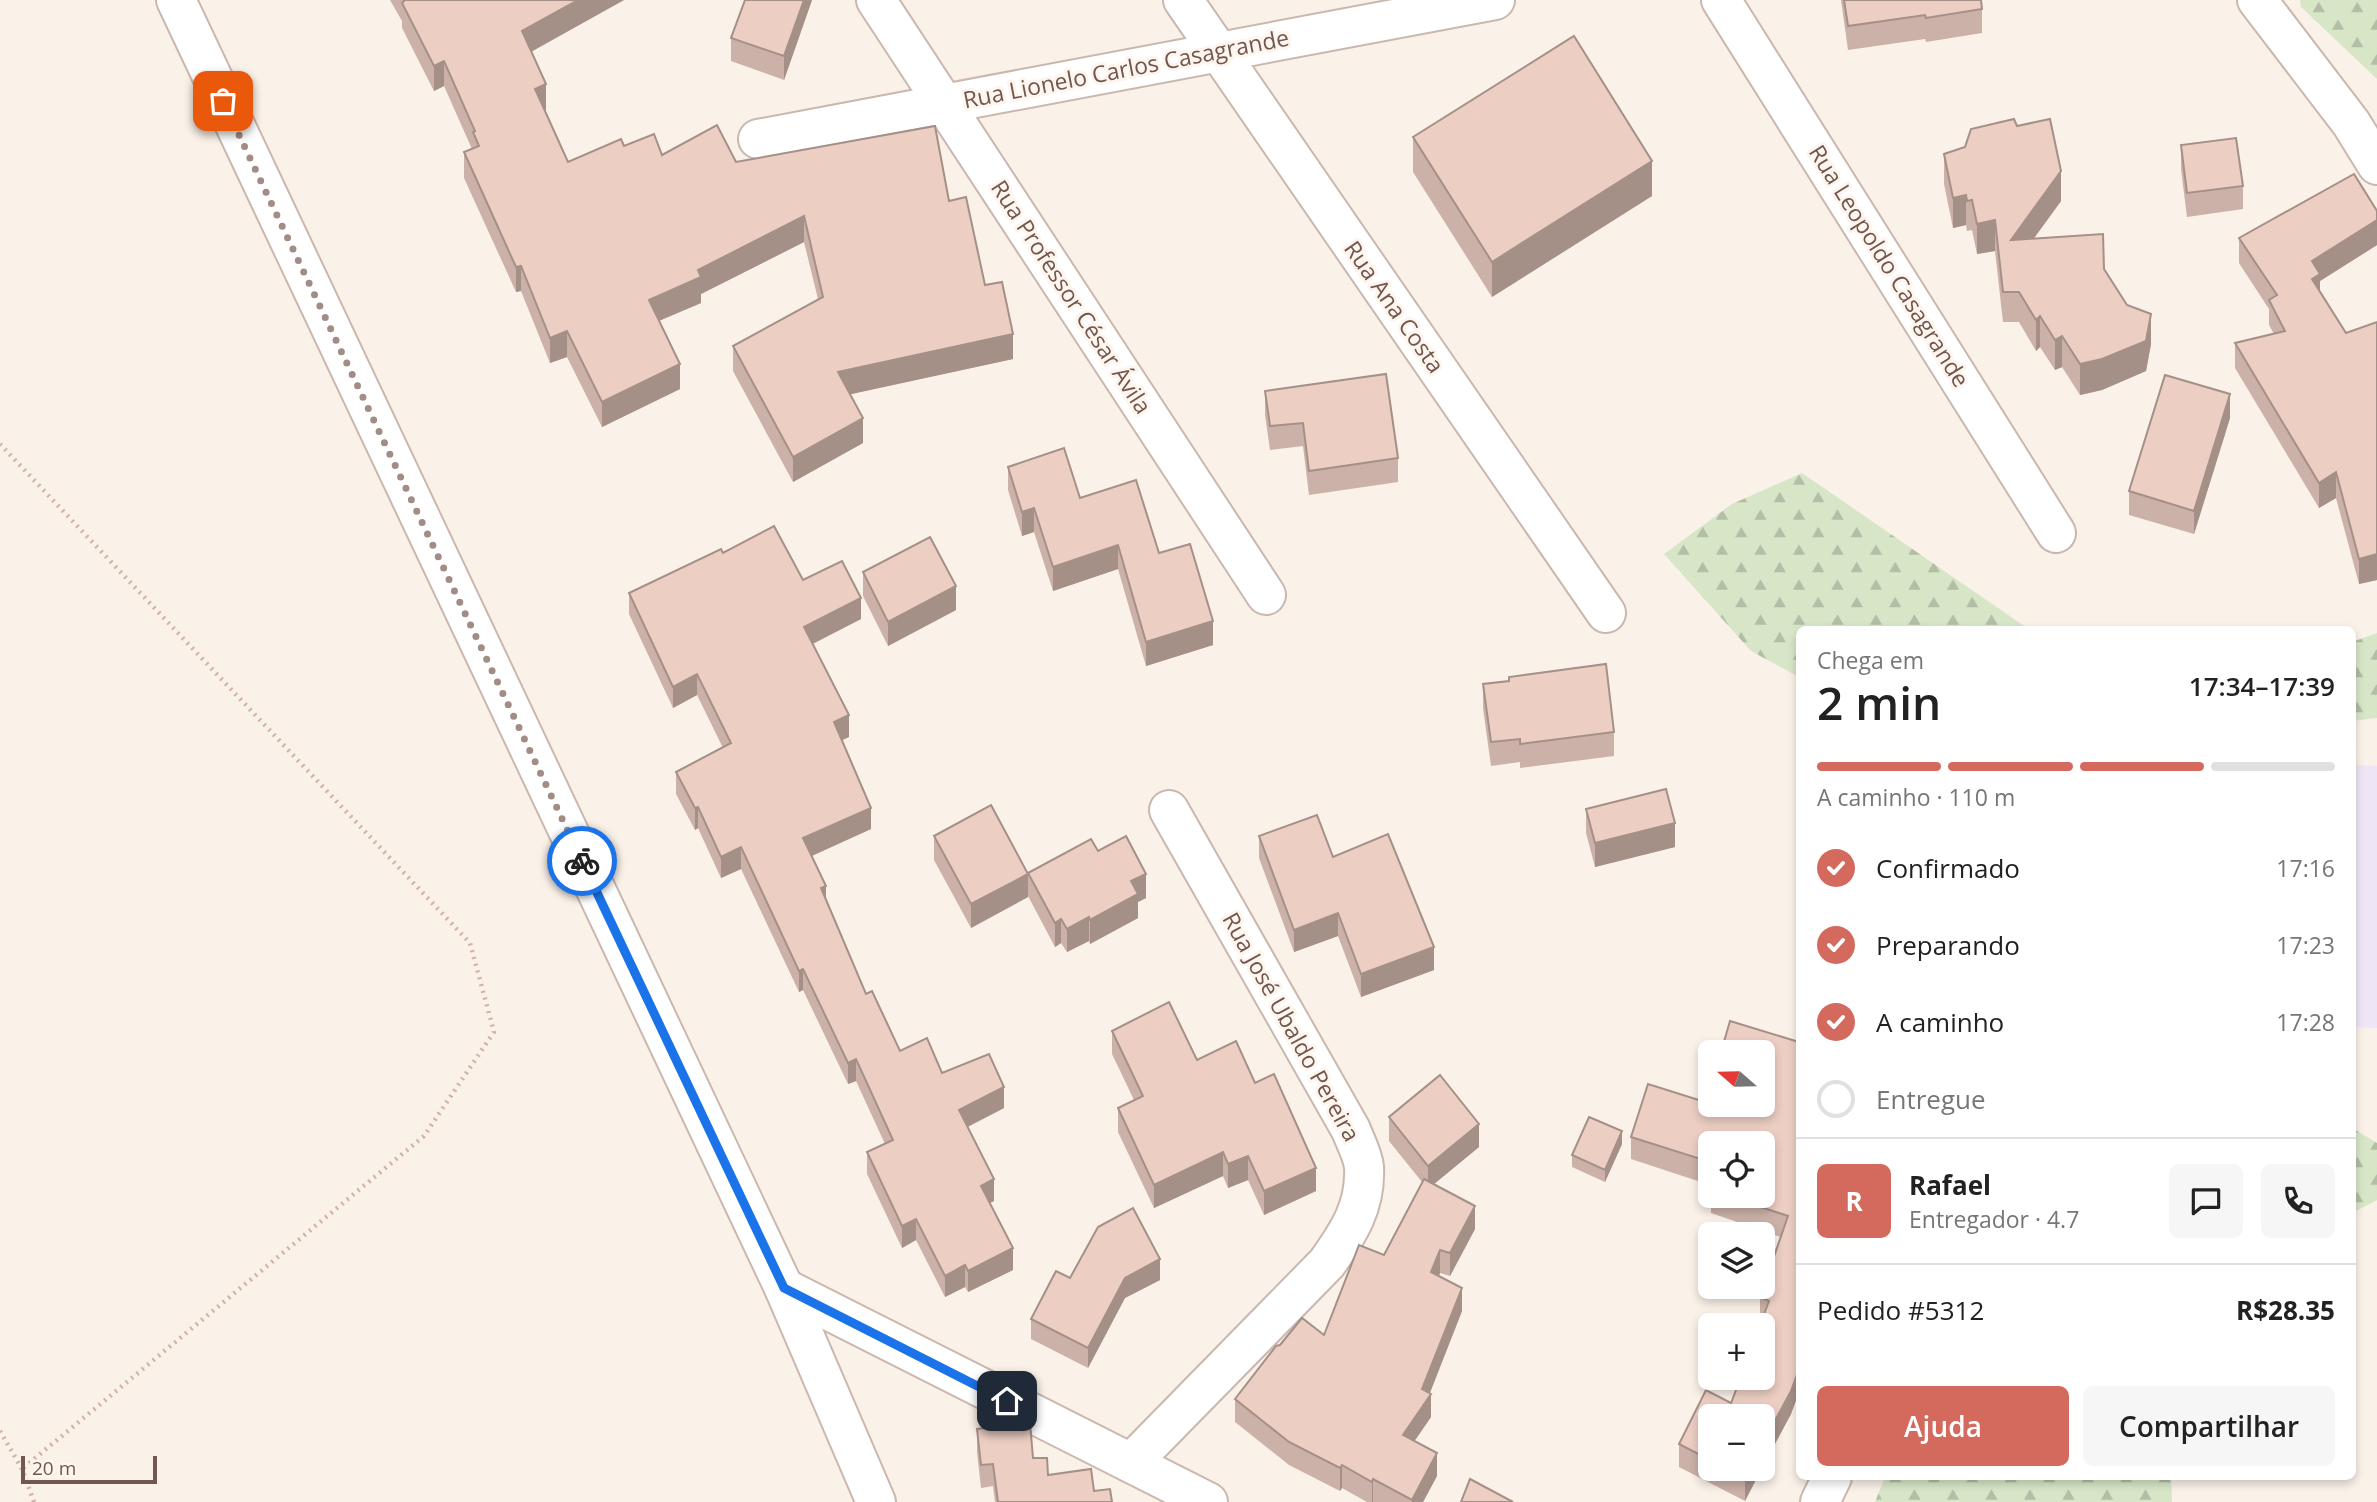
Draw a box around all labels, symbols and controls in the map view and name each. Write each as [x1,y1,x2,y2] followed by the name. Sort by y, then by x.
[960,21,1291,115] street label: Rua Lionelo Carlos Casagrande
[193,71,253,131] pin
[204,82,242,120] icon: bag
[1802,138,1978,393] street label: Rua Leopoldo Casagrande
[984,173,1160,420] street label: Rua Professor César Ávila
[1337,234,1452,379] street label: Rua Ana Costa
[1817,644,1924,676] text: Chega em
[2189,668,2335,704] text: 17:34–17:39
[1817,671,1941,733] text: 2 min
[1817,781,2015,813] text: A caminho · 110 m
[547,826,617,896] courier
[563,842,601,880] icon: bike
[1817,849,1855,887] icon: check
[1876,850,2020,886] text: Confirmado
[2276,852,2335,884] text: 17:16
[1216,906,1368,1147] street label: Rua José Ubaldo Pereira
[1817,926,1855,964] icon: check
[1876,927,2020,963] text: Preparando
[2276,929,2335,961] text: 17:23
[1817,1003,1855,1041] icon: check
[1876,1004,2004,1040] text: A caminho
[2276,1006,2335,1038] text: 17:28
[1698,1040,1774,1116] north arrow
[1698,1040,1775,1481] map controls
[1876,1081,1986,1117] text: Entregue
[1698,1131,1775,1208] button: locate
[2169,1164,2243,1238] button: chat
[2261,1164,2335,1238] button: phone
[1909,1167,1991,1203] text: Rafael
[1845,1183,1863,1219] text: R
[1909,1203,2079,1235] text: Entregador · 4.7
[1698,1222,1775,1299] button: layers
[1817,1292,1984,1328] text: Pedido #5312
[2236,1292,2335,1328] text: R$28.35
[1698,1313,1775,1390] button: +
[977,1371,1037,1431] pin
[988,1382,1026,1420] icon: home
[1817,1386,2069,1466] button: Ajuda
[2083,1386,2335,1466] button: Compartilhar
[1698,1404,1775,1481] button: −
[21,1453,158,1485] scale bar
[32,1455,76,1481] text: 20 m

